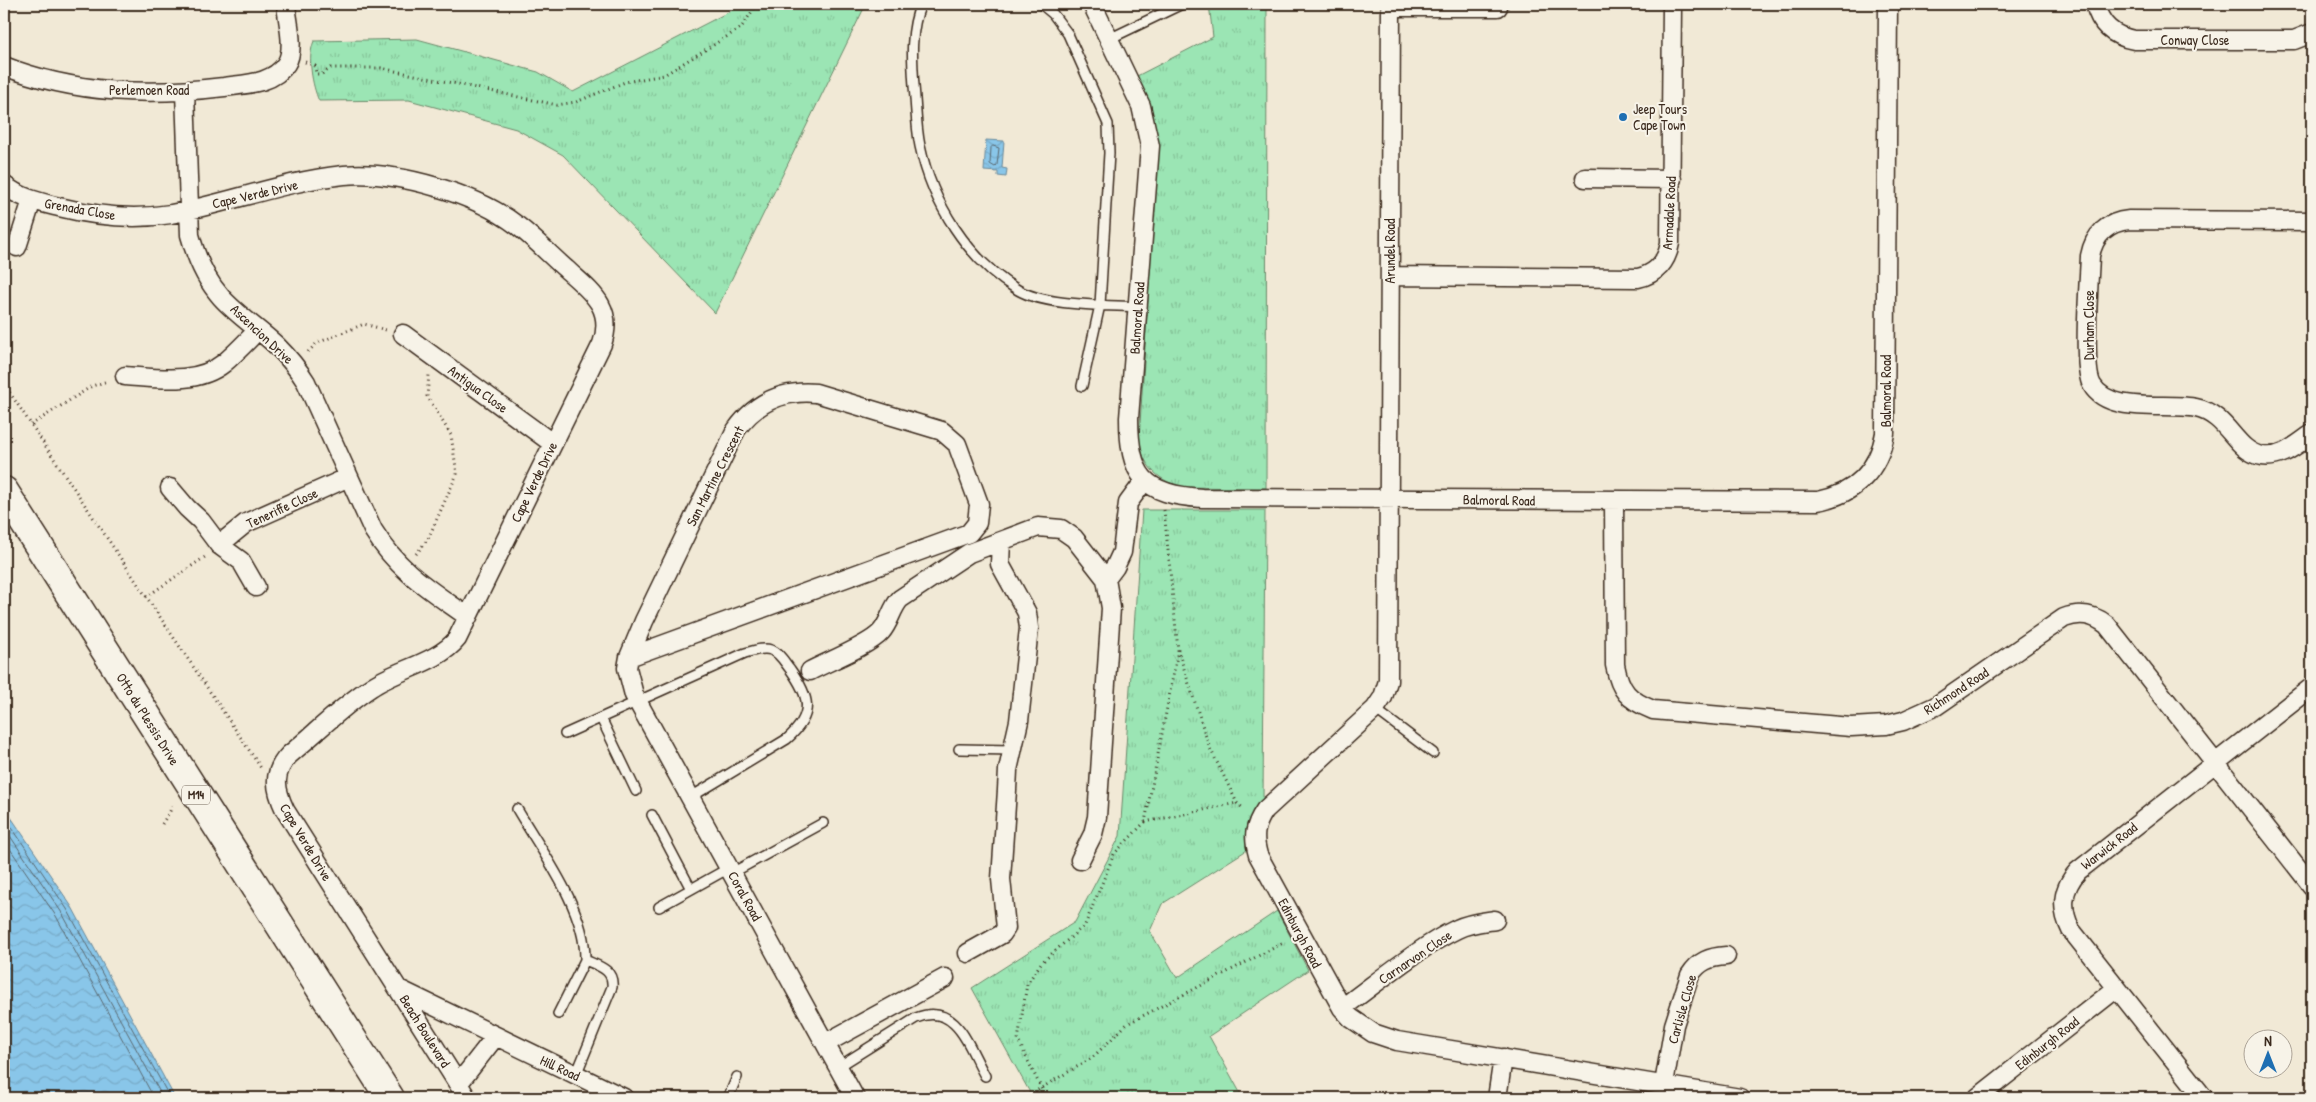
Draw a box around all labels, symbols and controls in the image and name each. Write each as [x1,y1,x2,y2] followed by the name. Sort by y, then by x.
[2161,30,2230,50] street label: Conway Close
[109,80,190,99] street label: Perlemoen Road
[1633,99,1687,135] place label: Jeep Tours Cape Town
[1617,111,1629,123] marker: Jeep Tours Cape Town
[210,174,300,214] street label: Cape Verde Drive
[1657,175,1680,250] street label: Armadale Road
[43,193,117,224] street label: Grenada Close
[1380,218,1399,284] street label: Arundel Road
[1125,281,1149,355] street label: Balmoral Road
[2079,290,2098,360] street label: Durham Close
[227,300,298,368] street label: Ascencion Drive
[1876,354,1895,427] street label: Balmoral Road
[444,360,512,418] street label: Antigua Close
[681,422,748,529] street label: San Martine Crescent
[506,438,562,526] street label: Cape Verde Drive
[243,483,321,532] street label: Teneriffe Close
[1463,489,1536,510] street label: Balmoral Road
[1920,662,1992,719] street label: Richmond Road
[112,669,185,769] street label: Otto du Plessis Drive
[182,786,210,804] road number: M14
[275,799,337,885] street label: Cape Verde Drive
[2077,817,2141,874] street label: Warwick Road
[724,867,767,924] street label: Coral Road
[1273,895,1327,972] street label: Edinburgh Road
[1374,925,1455,988] street label: Carnarvon Close
[1663,972,1701,1046] street label: Carlisle Close
[396,991,456,1071] street label: Beach Boulevard
[2011,1011,2084,1074] street label: Edinburgh Road
[2244,1030,2294,1080] north arrow
[2264,1031,2272,1050] text: N
[537,1050,584,1085] street label: Hill Road

